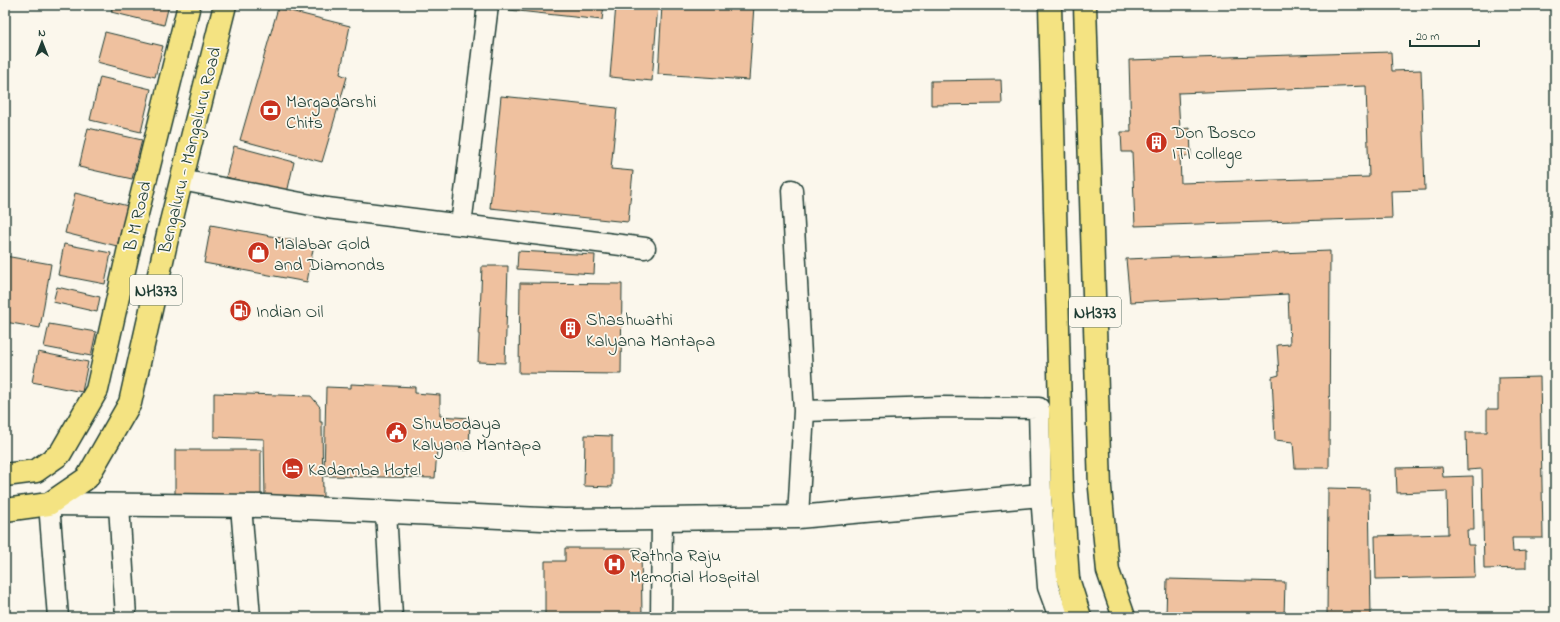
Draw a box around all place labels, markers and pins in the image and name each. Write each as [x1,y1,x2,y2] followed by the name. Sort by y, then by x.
[286,90,376,137] place label: Margadarshi Chits
[258,98,284,124] bank icon: Margadarshi Chits
[1171,121,1256,169] place label: Don Bosco ITI college
[1143,129,1169,155] building icon: Don Bosco ITI college
[274,232,385,279] place label: Malabar Gold and Diamonds
[246,240,272,266] shop icon: Malabar Gold and Diamonds
[227,298,253,324] fuel station icon: Indian Oil
[256,300,324,326] place label: Indian Oil
[586,308,715,355] place label: Shashwathi Kalyana Mantapa
[557,316,583,342] building icon: Shashwathi Kalyana Mantapa
[412,412,541,459] place label: Shubodaya Kalyana Mantapa
[384,420,410,446] public building icon: Shubodaya Kalyana Mantapa
[280,456,306,482] hotel icon: Kadamba Hotel
[308,458,421,484] place label: Kadamba Hotel
[630,544,759,591] place label: Rathna Raju Memorial Hospital
[601,552,627,578] hospital icon: Rathna Raju Memorial Hospital

